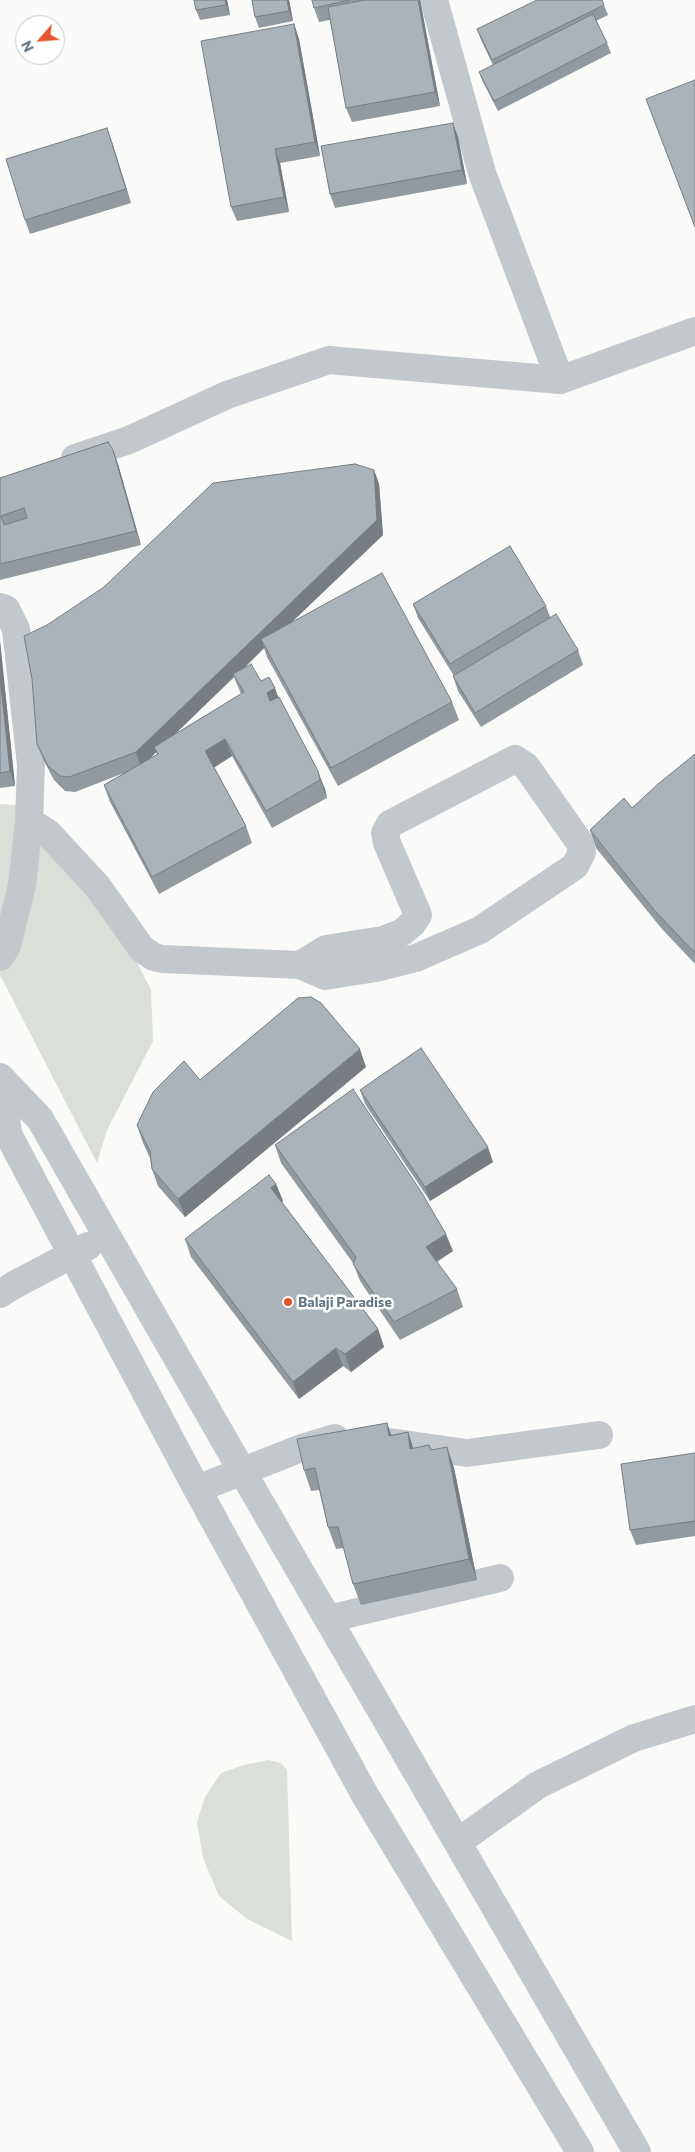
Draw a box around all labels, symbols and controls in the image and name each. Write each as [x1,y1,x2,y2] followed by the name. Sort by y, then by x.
[15,15,65,65] north arrow
[17,38,37,55] text: N
[298,1294,392,1310] place label: Balaji Paradise
[282,1296,294,1308] marker: Balaji Paradise

